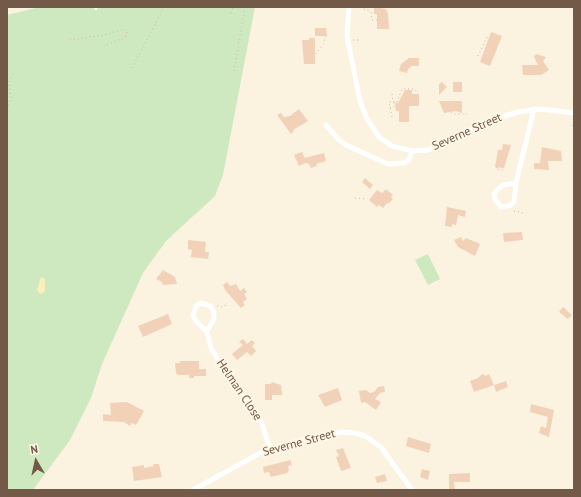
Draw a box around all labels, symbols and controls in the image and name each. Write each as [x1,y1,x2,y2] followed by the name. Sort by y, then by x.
[430,110,504,154] street label: Severne Street
[213,357,265,423] street label: Helman Close
[261,426,337,460] street label: Severne Street
[16,441,56,481] north arrow
[29,442,39,457] text: N

